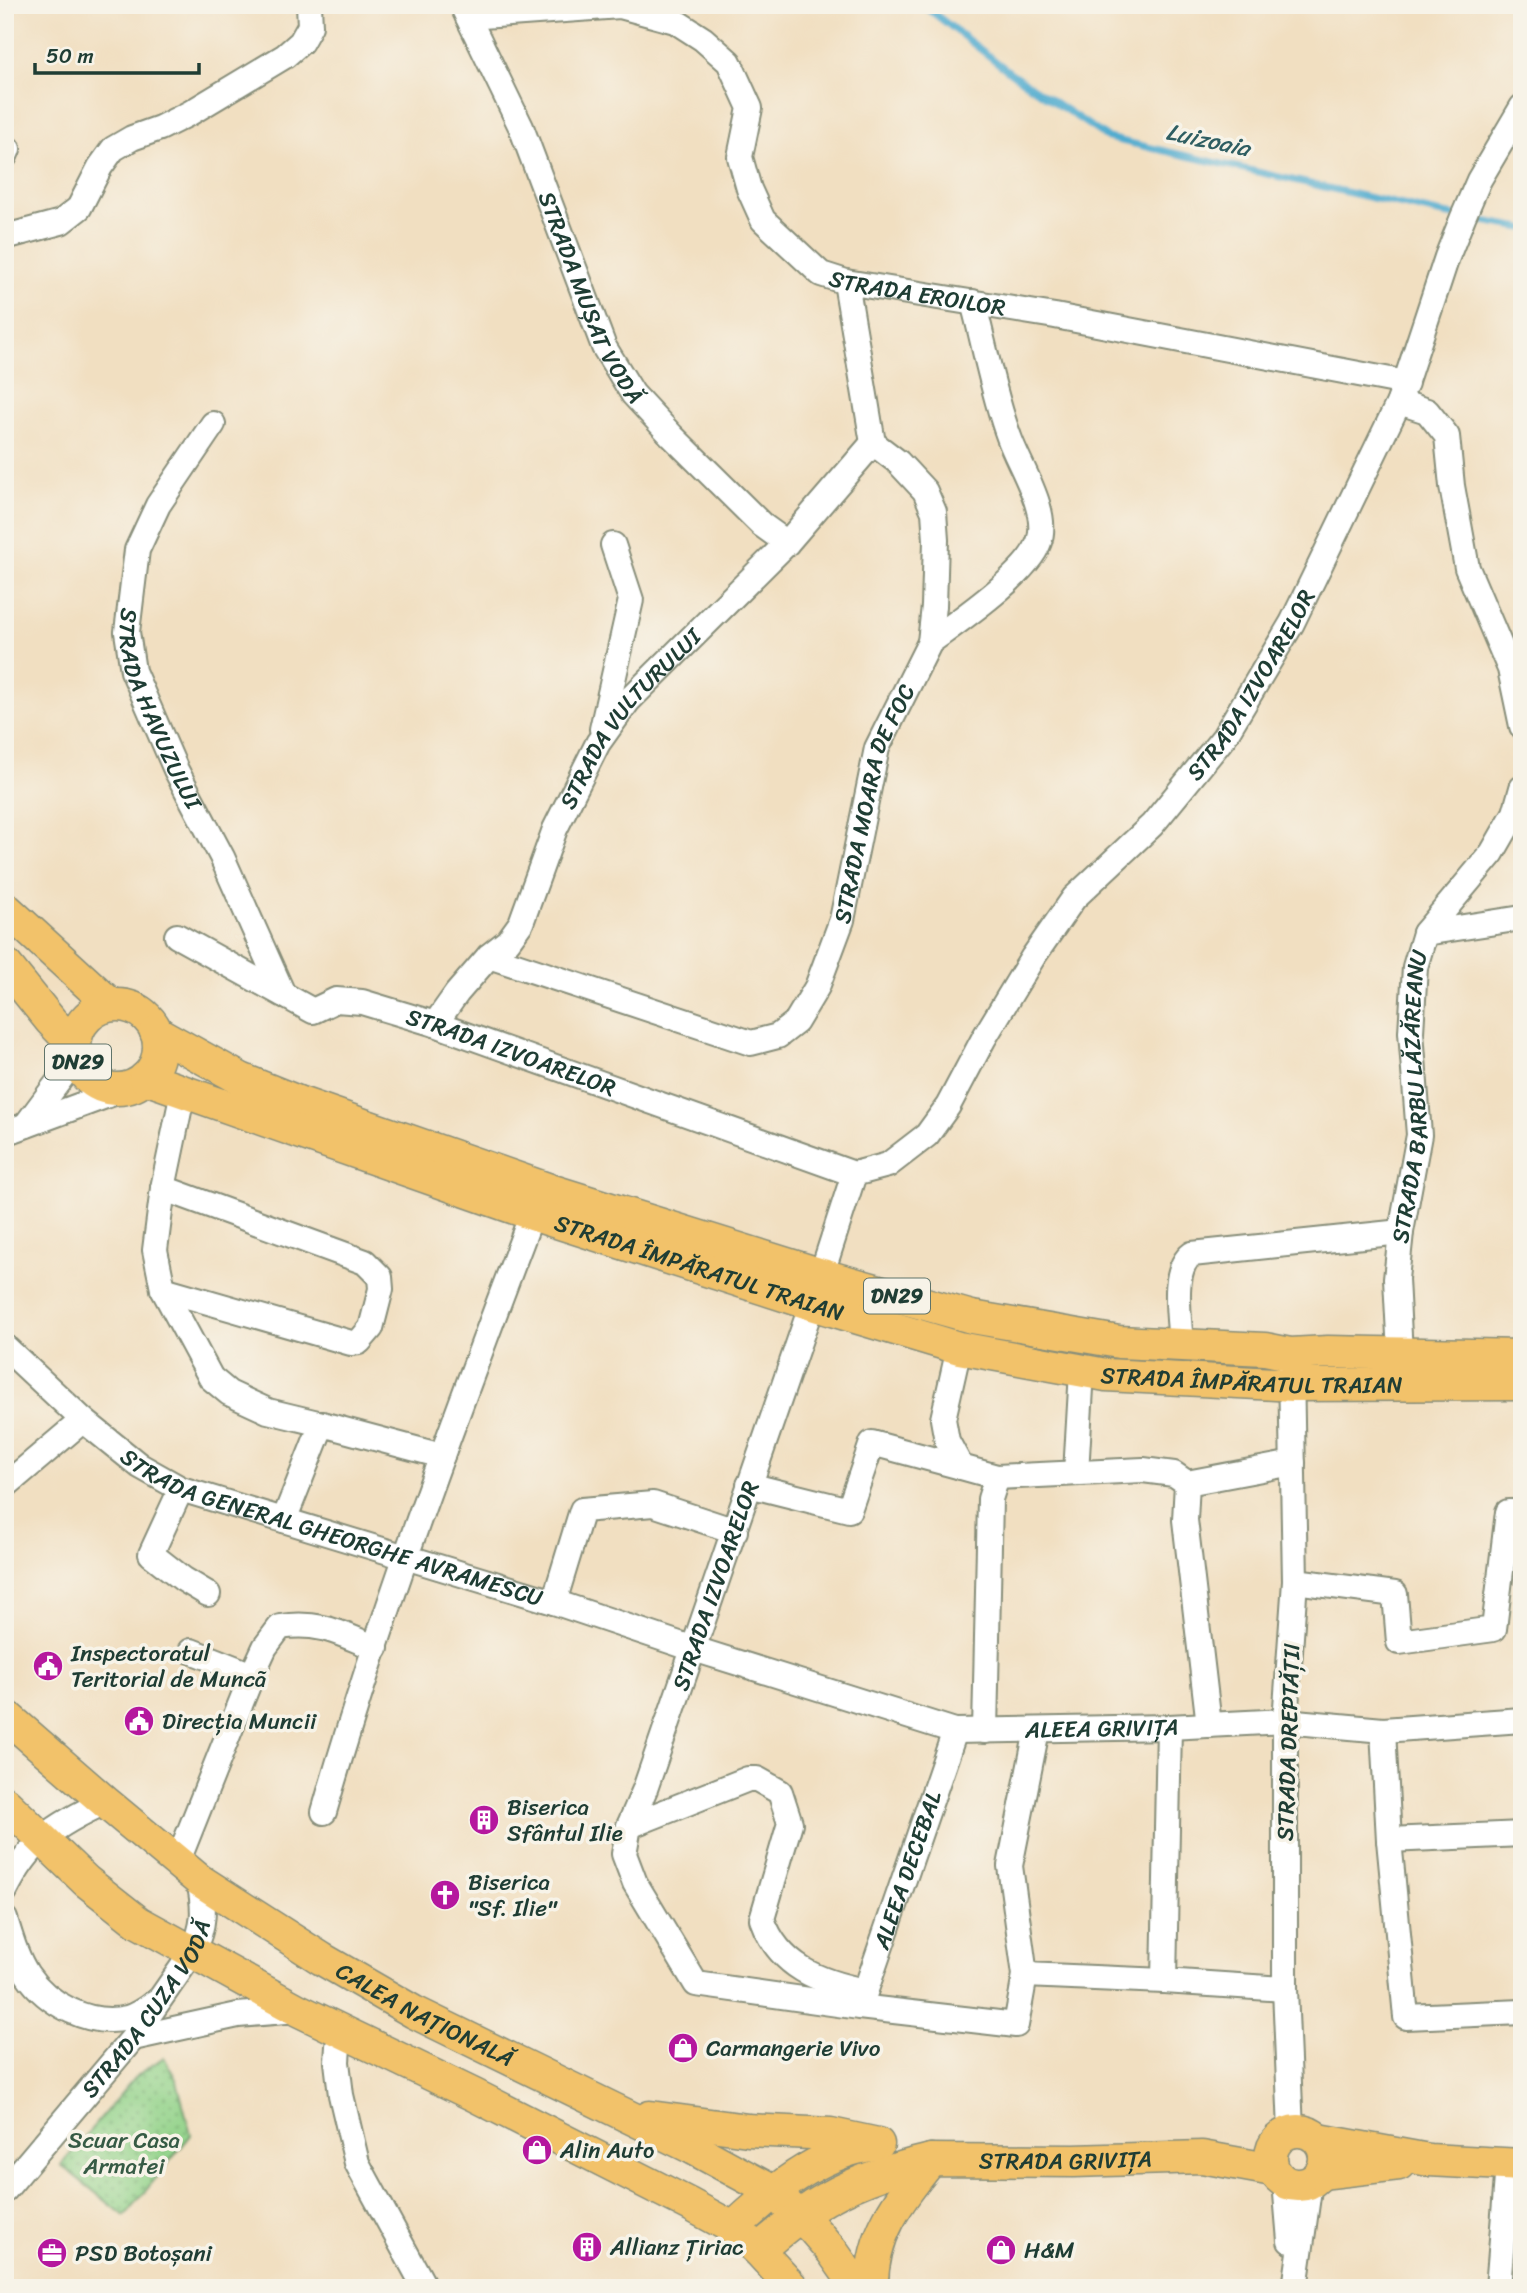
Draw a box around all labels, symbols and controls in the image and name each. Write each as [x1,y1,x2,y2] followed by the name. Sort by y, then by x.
[35,32,200,76] scale bar
[46,37,94,75] text: 50 m
[1162,111,1256,170] water label: Luizoaia
[526,185,655,416] street label: STRADA MUȘAT VODĂ
[823,258,1009,329] street label: STRADA EROILOR
[1176,582,1327,790] street label: STRADA IZVOARELOR
[106,606,214,819] street label: STRADA HAVUZULUI
[548,617,713,817] street label: STRADA VULTURULUI
[822,677,927,927] street label: STRADA MOARA DE FOC
[1380,945,1440,1245] street label: STRADA BARBU LĂZĂREANU
[401,996,622,1108] street label: STRADA IZVOARELOR
[45,1044,111,1080] road number: DN29
[549,1203,849,1334] street label: STRADA ÎMPĂRATUL TRAIAN
[864,1278,930,1314] road number: DN29
[1100,1355,1403,1406] street label: STRADA ÎMPĂRATUL TRAIAN
[111,1437,548,1619] street label: STRADA GENERAL GHEORGHE AVRAMESCU
[660,1475,771,1696] street label: STRADA IZVOARELOR
[70,1633,267,1700] place label: Inspectoratul Teritorial de Muncã
[1265,1642,1312,1842] street label: STRADA DREPTĂȚII
[31,1649,65,1683] public building icon: Inspectoratul Teritorial de Muncã
[162,1701,317,1742] place label: Direcția Muncii
[122,1704,156,1738] public building icon: Direcția Muncii
[1024,1707,1180,1751] street label: ALEEA GRIVIȚA
[861,1785,954,1956] street label: ALEEA DECEBAL
[507,1787,623,1854] place label: Biserica Sfântul Ilie
[467,1803,501,1837] building icon: Biserica Sfântul Ilie
[468,1862,558,1929] place label: Biserica "Sf. Ilie"
[428,1878,462,1912] church icon: Biserica "Sf. Ilie"
[71,1914,224,2108] street label: STRADA CUZA VODĂ
[328,1951,523,2080] street label: CALEA NAȚIONALĂ
[706,2028,881,2069] place label: Carmangerie Vivo
[666,2031,700,2065] shop icon: Carmangerie Vivo
[68,2120,180,2187] park label: Scuar Casa Armatei
[559,2130,654,2171] place label: Alin Auto
[520,2133,554,2167] shop icon: Alin Auto
[979,2139,1153,2182] street label: STRADA GRIVIȚA
[609,2227,744,2268] place label: Allianz Țiriac
[570,2230,604,2264] building icon: Allianz Țiriac
[1024,2230,1075,2271] place label: H&M
[75,2233,213,2274] place label: PSD Botoșani
[984,2233,1018,2267] shop icon: H&M
[35,2236,69,2270] office icon: PSD Botoșani

